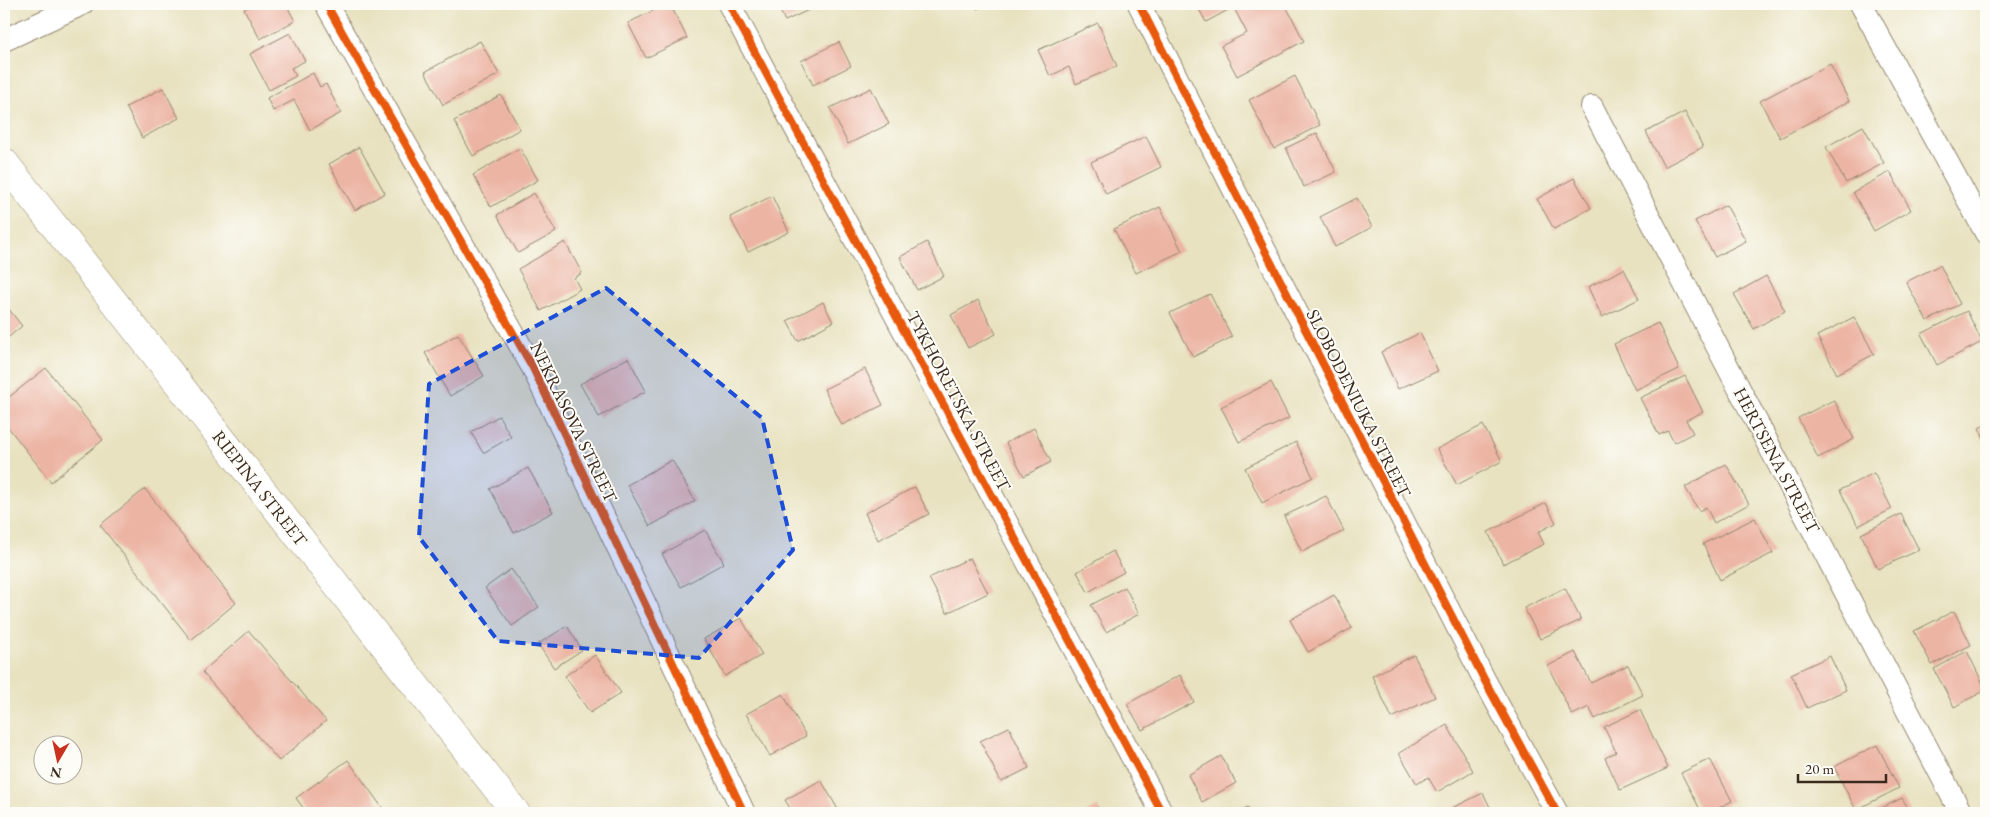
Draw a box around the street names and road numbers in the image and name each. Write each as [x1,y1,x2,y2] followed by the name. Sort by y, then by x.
[1301,305,1417,502] street label: SLOBODENIUKA STREET
[902,307,1017,496] street label: TYKHORETSKA STREET
[525,338,623,507] street label: NEKRASOVA STREET
[1729,383,1826,538] street label: HERTSENA STREET
[208,425,313,551] street label: RIEPINA STREET

